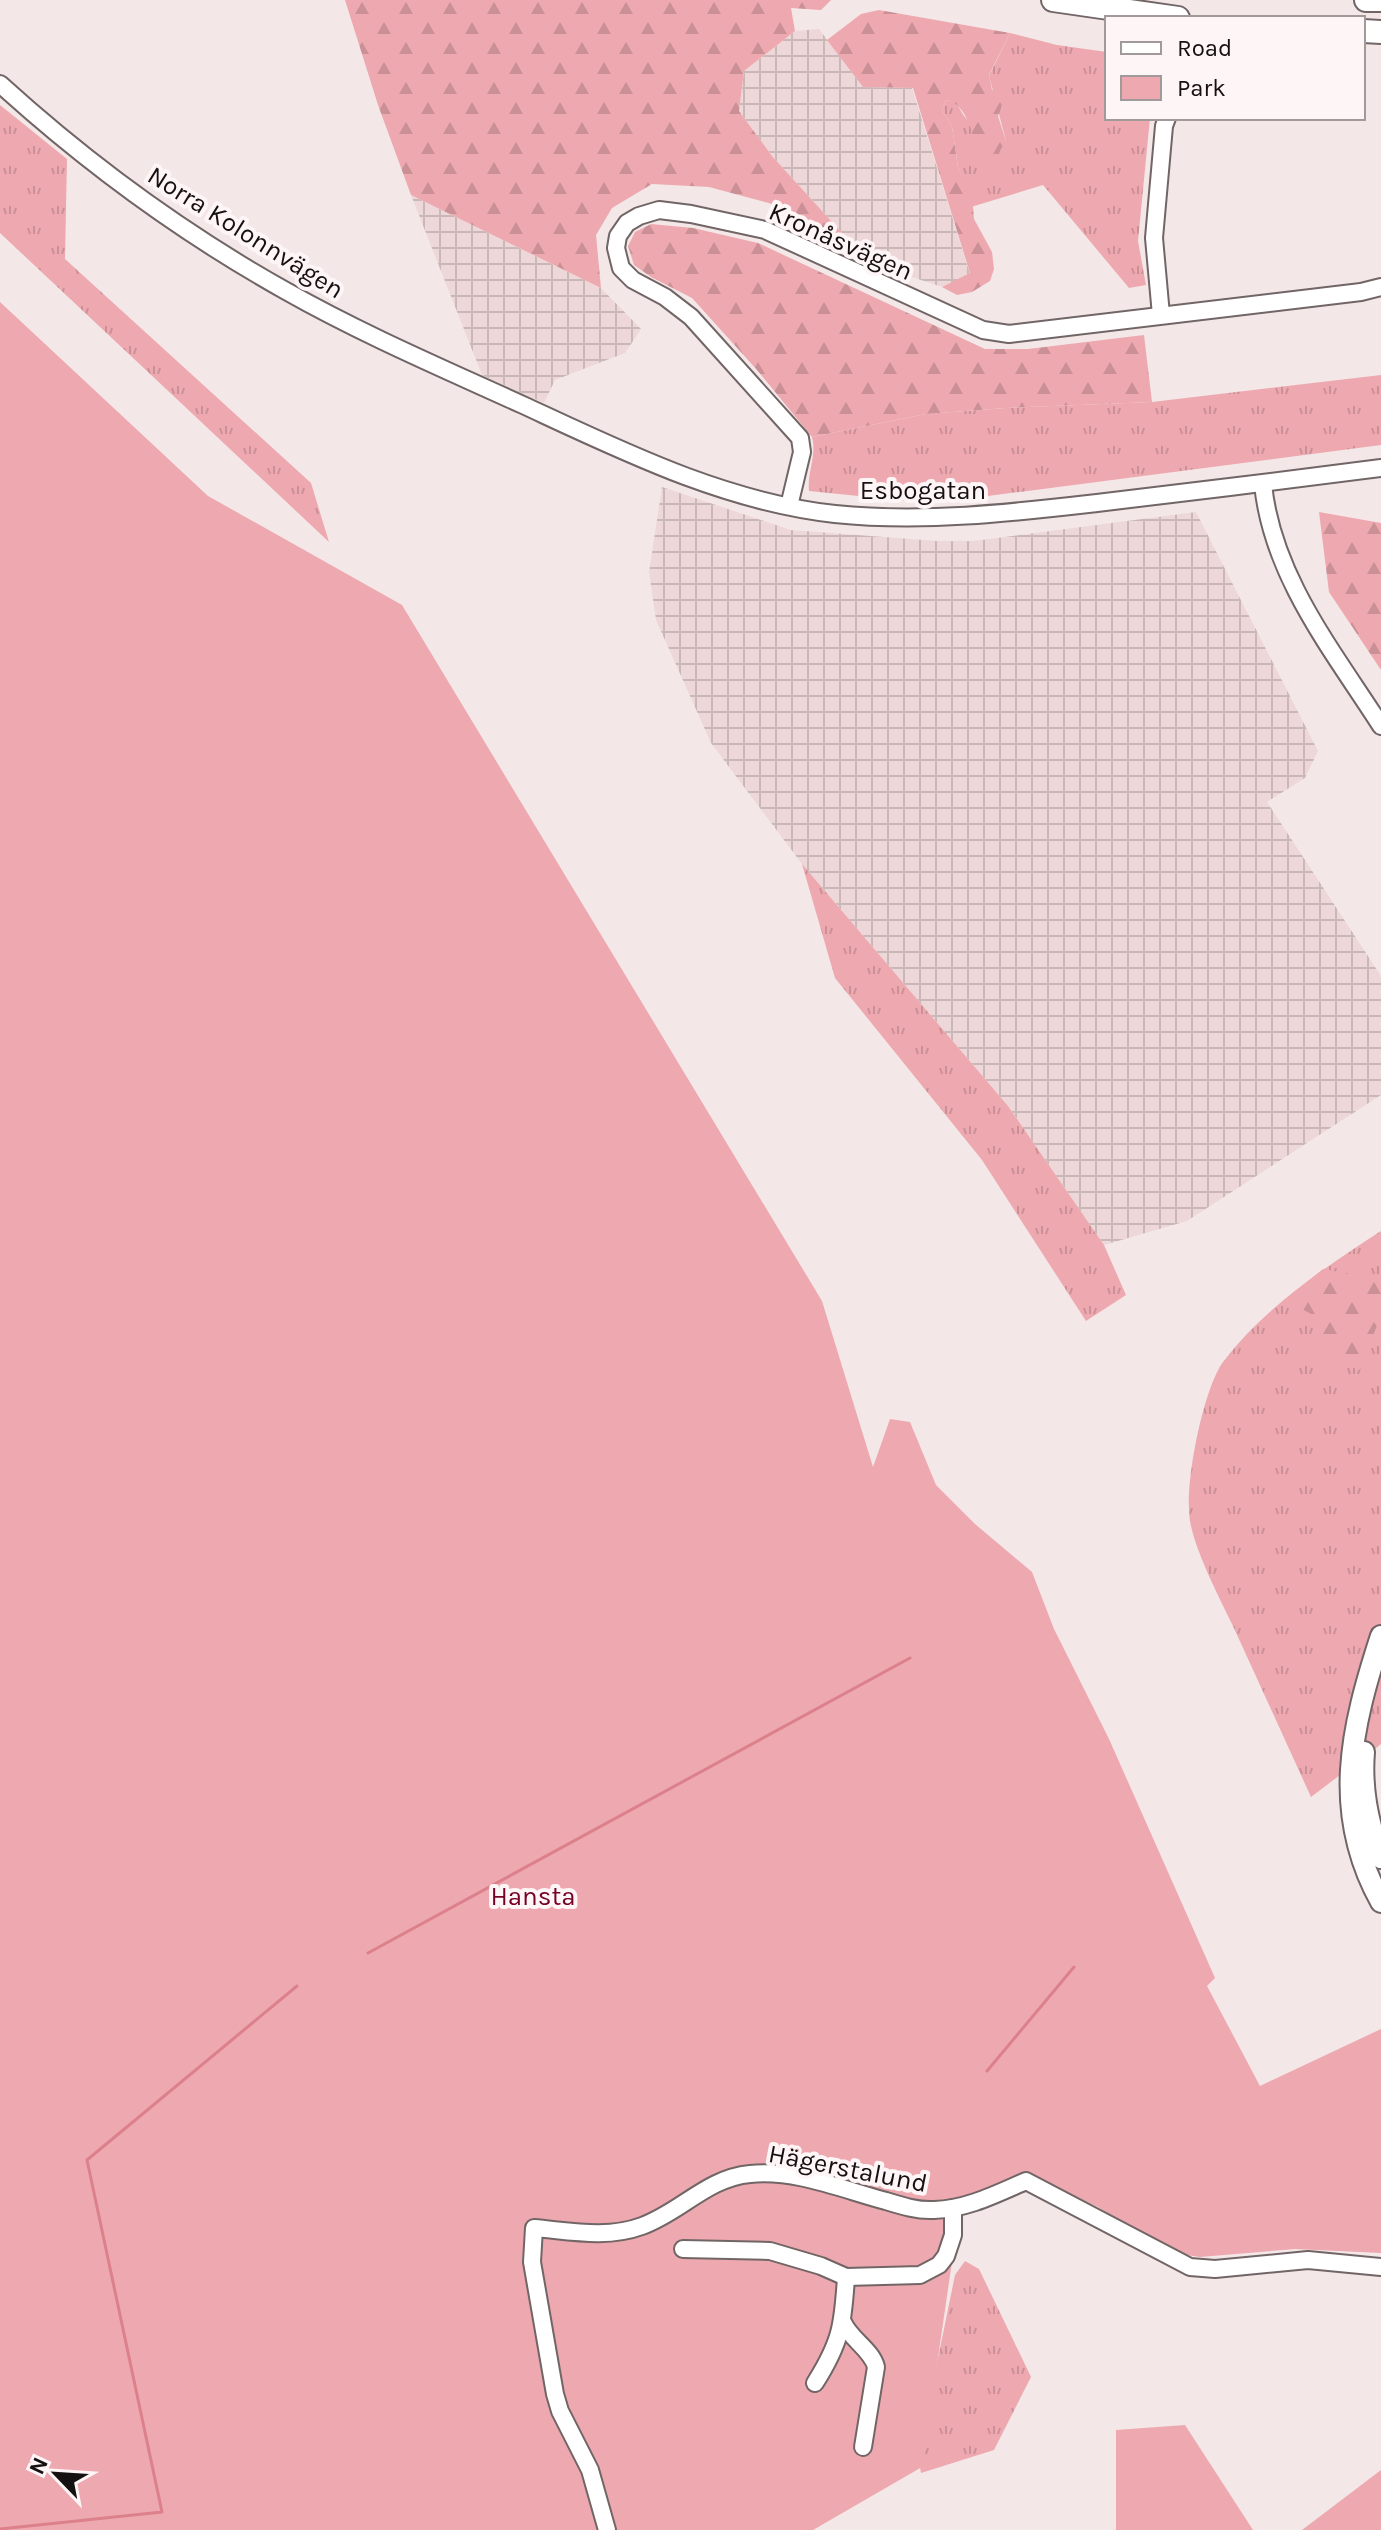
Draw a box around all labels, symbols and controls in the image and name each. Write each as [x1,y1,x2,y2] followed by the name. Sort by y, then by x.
[1105,16,1365,120] legend
[1177,34,1232,62] text: Road
[1177,74,1226,102] text: Park
[142,160,349,305] street label: Norra Kolonnvägen
[764,196,918,287] street label: Kronåsvägen
[860,475,986,506] street label: Esbogatan
[490,1881,576,1912] park label: Hansta
[766,2138,930,2199] street label: Hägerstalund
[16,2434,96,2514] north arrow
[24,2453,54,2479] text: N

